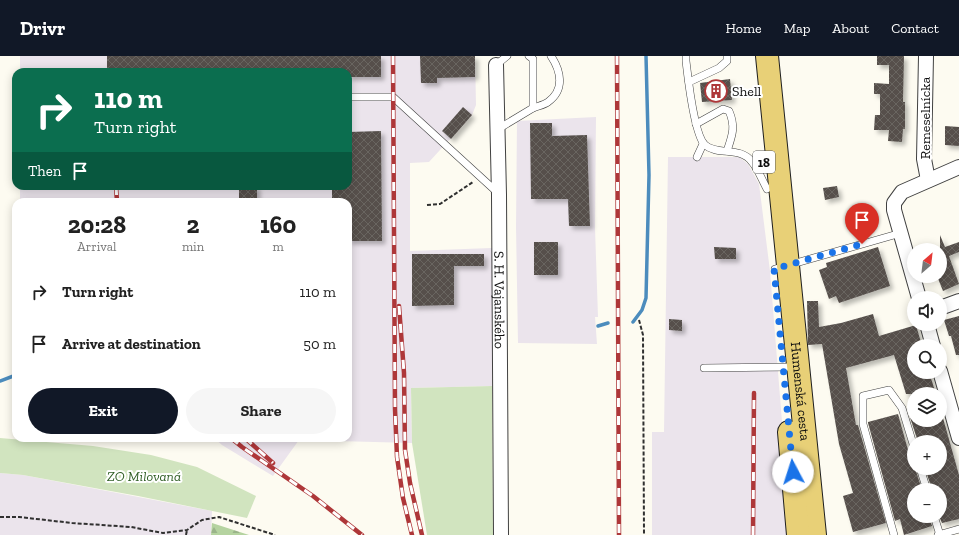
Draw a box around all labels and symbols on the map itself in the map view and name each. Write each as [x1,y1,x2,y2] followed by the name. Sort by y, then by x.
[917,76,934,159] street label: Remeselnícka
[703,78,729,104] building icon: Shell
[732,83,762,100] place label: Shell
[753,151,775,173] road number: 18
[845,203,879,244] pin
[907,243,947,283] north arrow
[490,251,508,349] street label: S. H. Vajanského
[787,341,814,442] street label: Humenská cesta
[772,451,814,493] position arrow
[107,468,181,485] park label: ZO Milovaná

